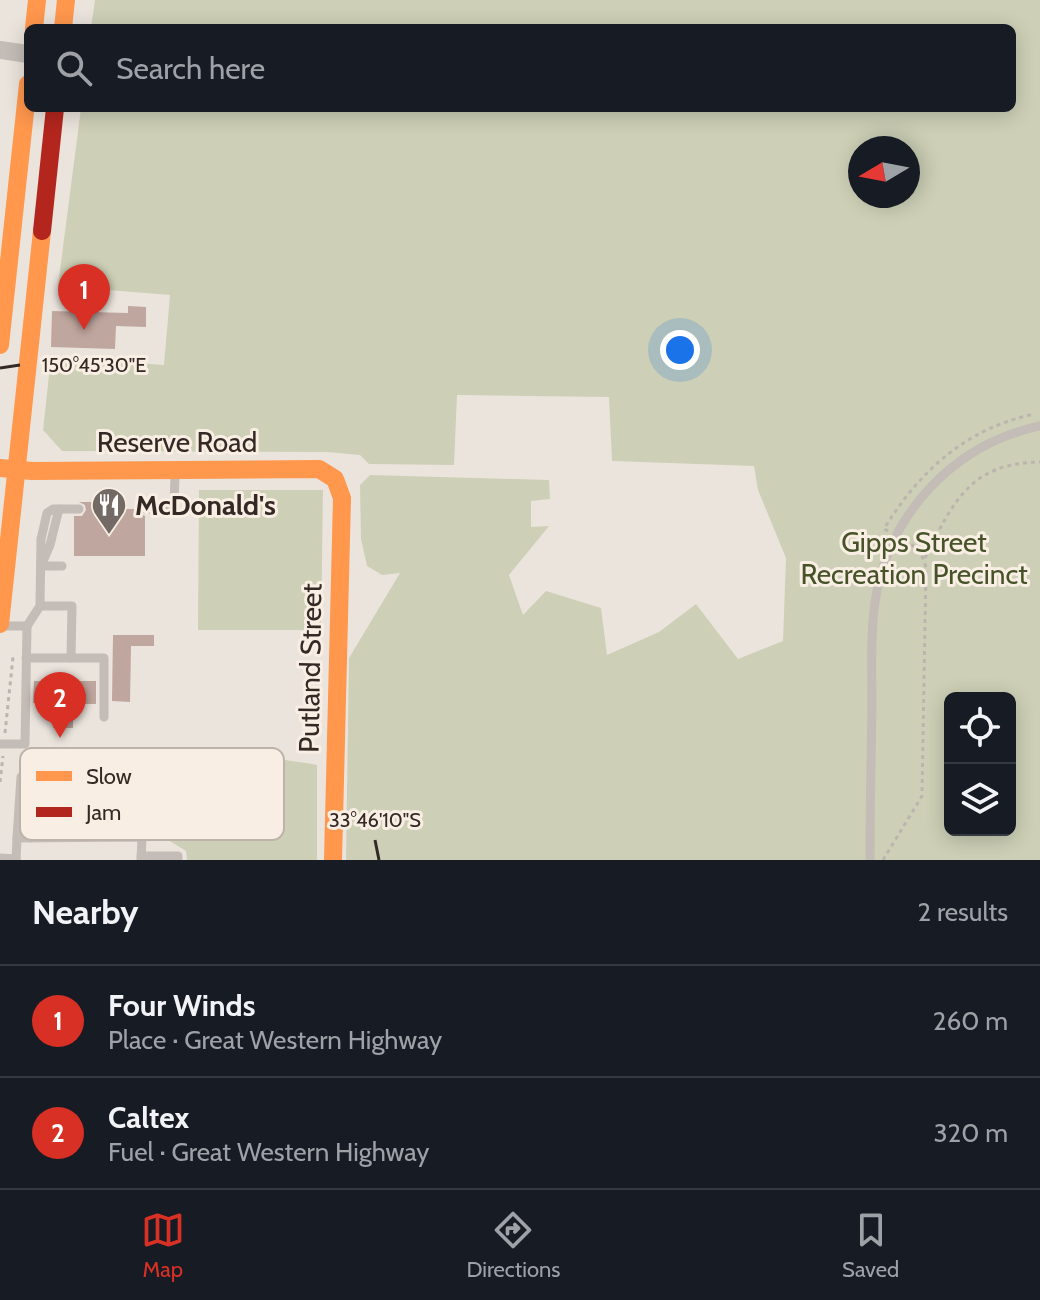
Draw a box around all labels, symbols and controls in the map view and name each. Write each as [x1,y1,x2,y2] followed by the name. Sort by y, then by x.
[24,24,1016,112] search box
[52,46,96,90] icon: search
[116,50,265,87] text: Search here
[848,136,920,208] north arrow
[58,264,110,330] pin: 1
[660,330,700,370] your location
[42,353,146,377] text: 150°45'30"E
[97,425,257,459] street label: Reserve Road
[90,486,128,536] restaurant icon: McDonald's
[135,488,276,522] place label: McDonald's
[800,525,1028,591] park label: Gipps Street Recreation Precinct
[292,583,328,753] street label: Putland Street
[34,672,86,738] pin: 2
[944,692,1016,836] map controls
[944,692,1016,764] button: locate
[20,748,284,840] legend
[86,763,132,790] text: Slow
[944,764,1016,836] button: layers
[85,799,121,826] text: Jam
[329,808,421,832] text: 33°46'10"S
[32,891,139,933] text: Nearby
[917,896,1008,928] text: 2 results
[108,987,255,1024] text: Four Winds
[53,1005,63,1037] text: 1
[933,1005,1008,1037] text: 260 m
[108,1024,442,1056] text: Place · Great Western Highway
[108,1099,189,1136] text: Caltex
[51,1117,65,1149] text: 2
[934,1117,1008,1149] text: 320 m
[108,1136,429,1168] text: Fuel · Great Western Highway
[141,1208,185,1283] tab: Map
[466,1208,560,1283] tab: Directions
[842,1208,899,1283] tab: Saved

